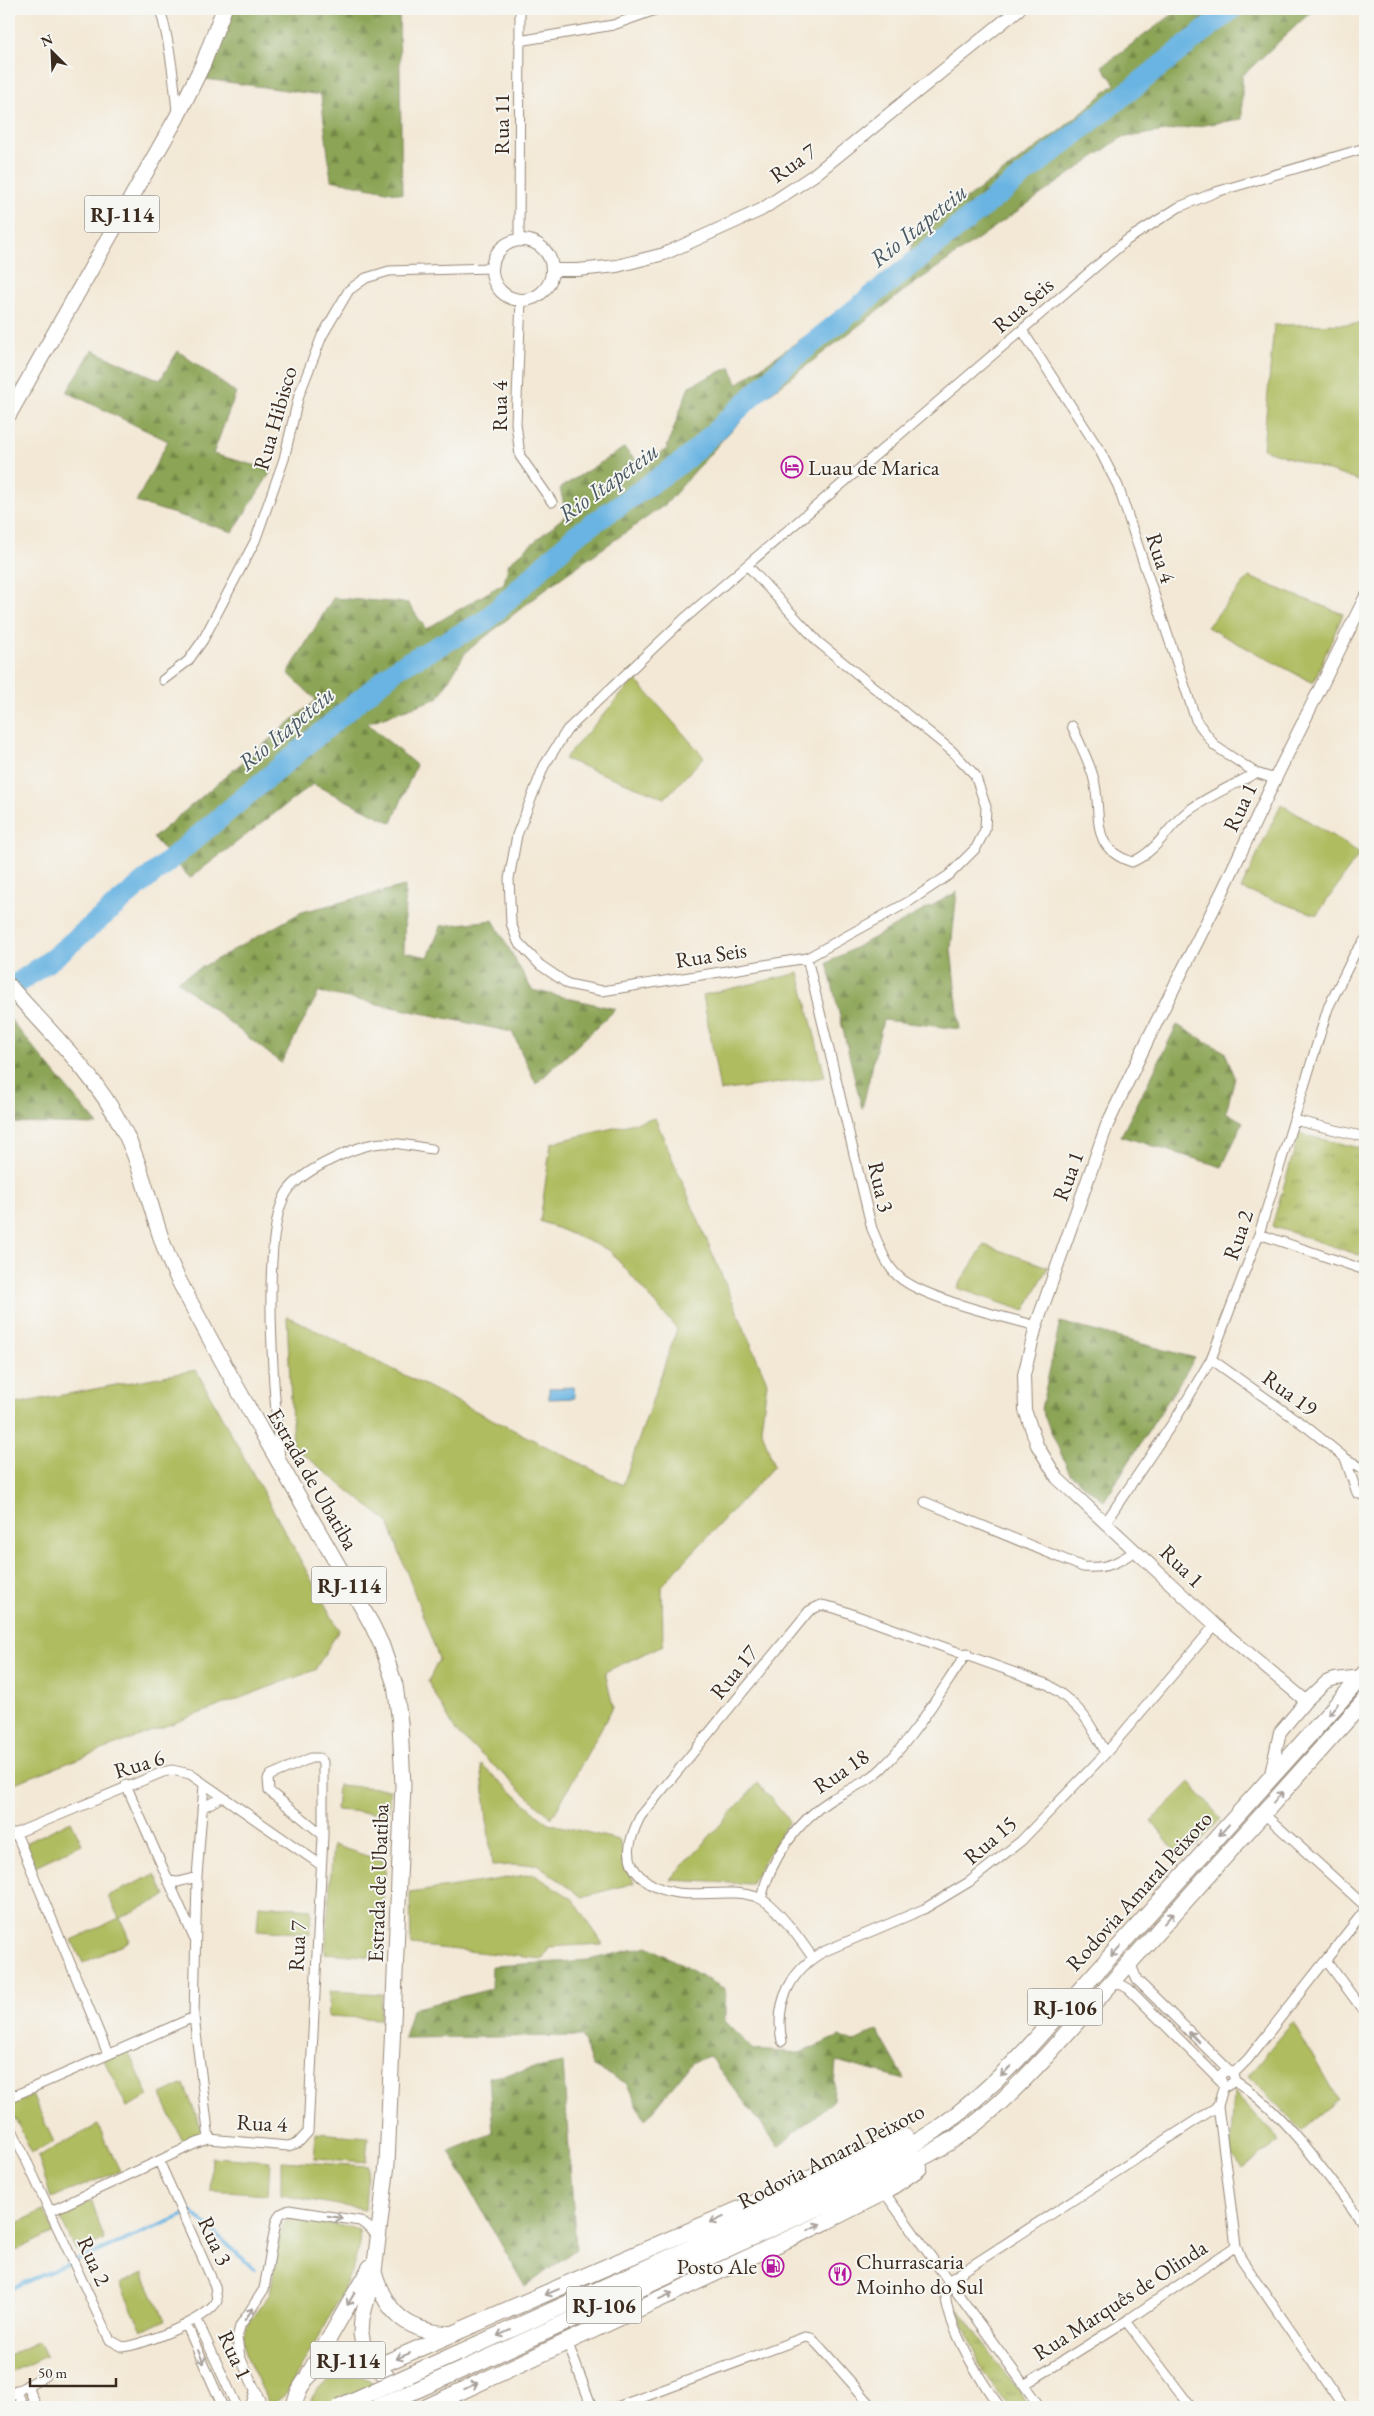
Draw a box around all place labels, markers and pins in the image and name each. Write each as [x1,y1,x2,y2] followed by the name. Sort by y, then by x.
[808,453,940,482] place label: Luau de Marica
[780,455,804,479] hotel icon: Luau de Marica
[856,2247,983,2301] place label: Churrascaria Moinho do Sul
[677,2252,757,2281] place label: Posto Ale
[761,2254,785,2278] fuel station icon: Posto Ale
[828,2262,852,2286] restaurant icon: Churrascaria Moinho do Sul

